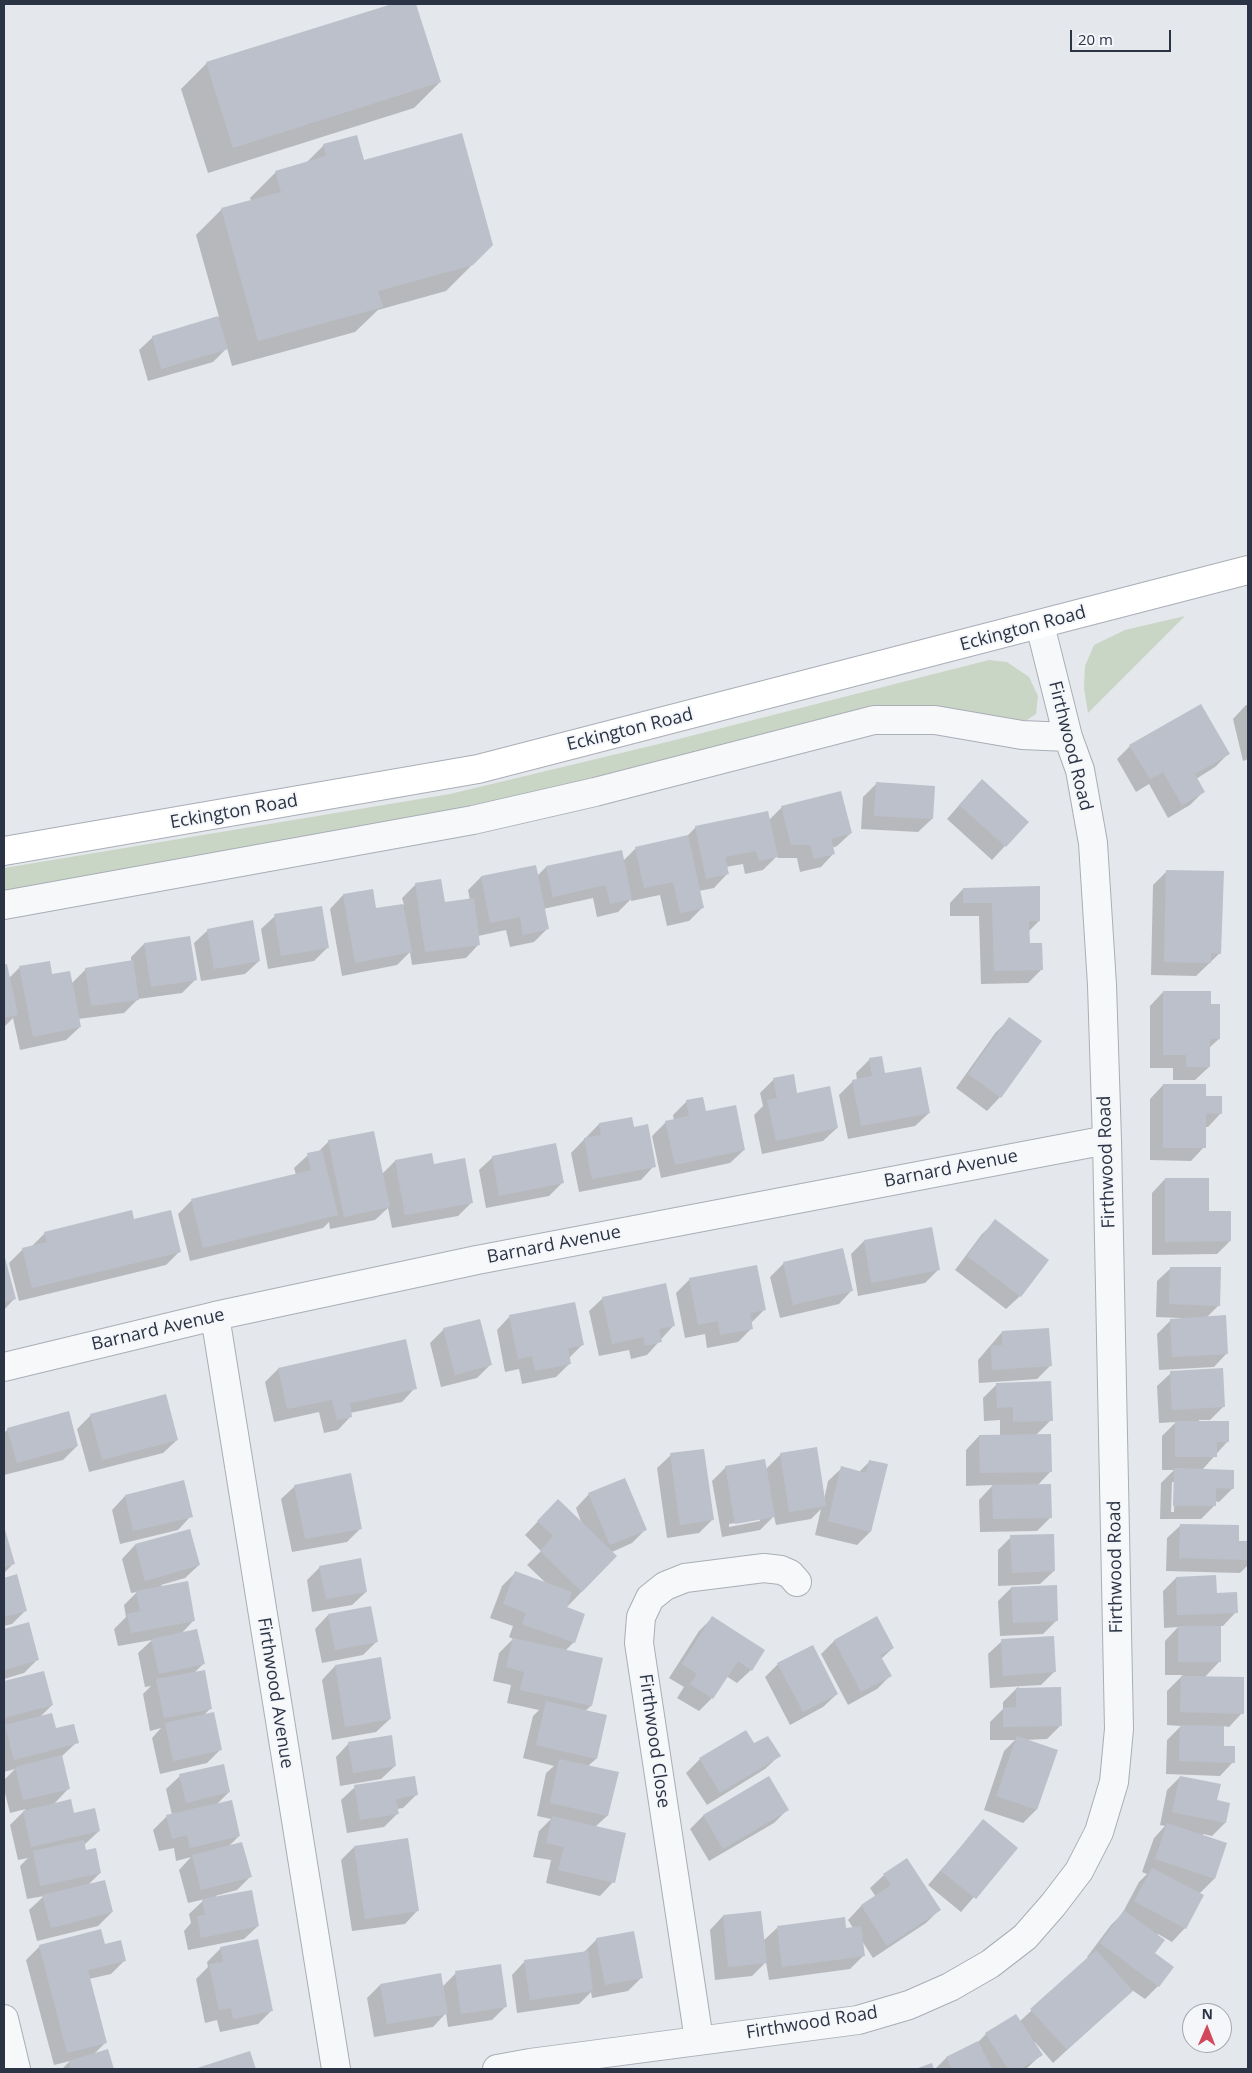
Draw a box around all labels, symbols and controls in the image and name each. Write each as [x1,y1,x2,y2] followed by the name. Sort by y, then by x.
[1072,20,1173,52] scale bar
[1078,29,1113,49] text: 20 m
[958,602,1088,656] street label: Eckington Road
[1043,679,1097,813] street label: Firthwood Road
[565,704,695,756] street label: Eckington Road
[168,790,300,834] street label: Eckington Road
[1094,1095,1120,1229] street label: Firthwood Road
[882,1145,1020,1193] street label: Barnard Avenue
[485,1221,623,1269] street label: Barnard Avenue
[89,1304,227,1356] street label: Barnard Avenue
[1104,1500,1128,1634] street label: Firthwood Road
[252,1616,298,1770] street label: Firthwood Avenue
[634,1672,674,1810] street label: Firthwood Close
[745,2002,879,2044] street label: Firthwood Road
[1182,2003,1232,2053] north arrow
[1201,2004,1213,2023] text: N

